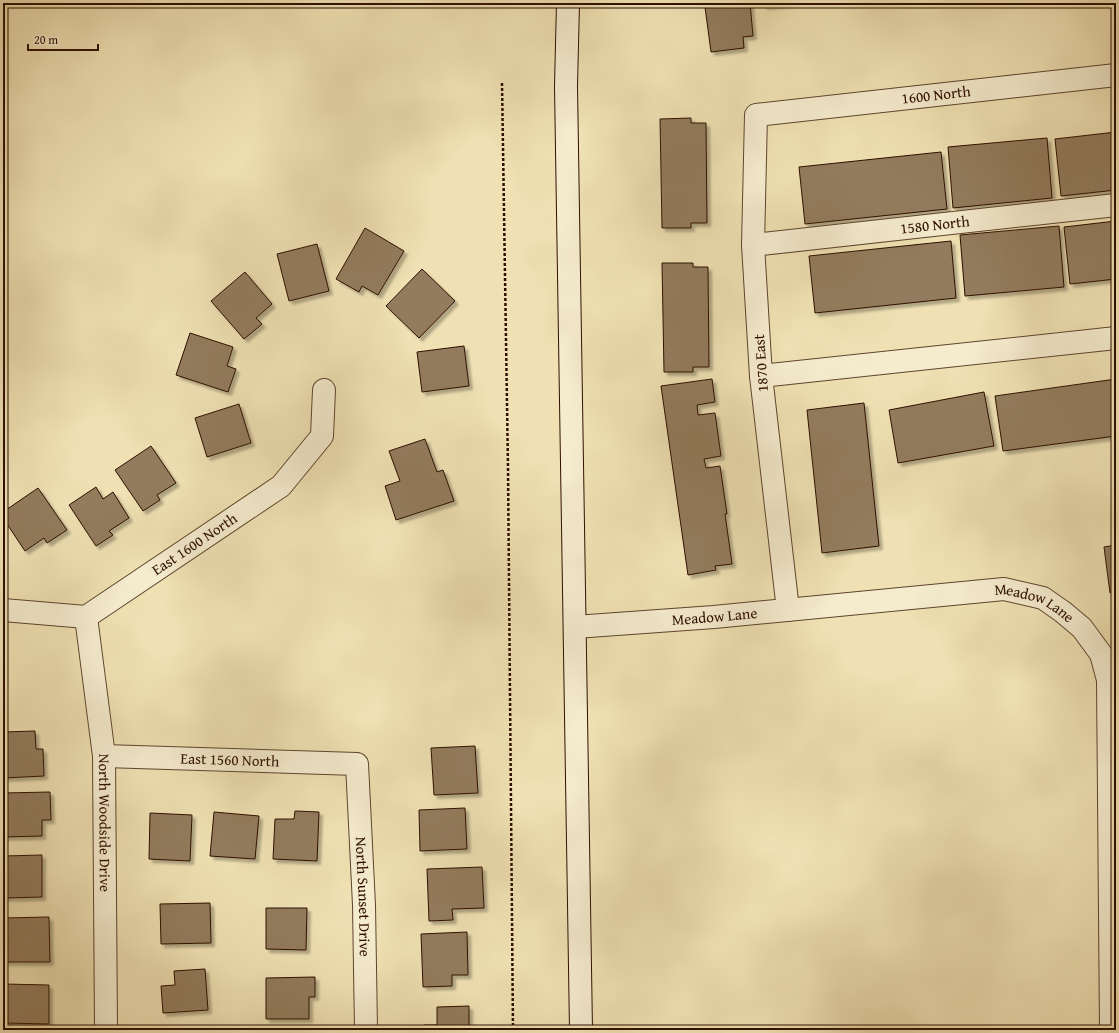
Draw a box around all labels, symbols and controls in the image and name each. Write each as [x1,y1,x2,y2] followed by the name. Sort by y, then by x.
[28,26,98,52] scale bar
[34,31,58,48] text: 20 m
[900,80,972,109] street label: 1600 North
[899,210,971,239] street label: 1580 North
[748,333,773,393] street label: 1870 East
[147,507,242,580] street label: East 1600 North
[993,578,1079,627] street label: Meadow Lane
[671,602,758,630] street label: Meadow Lane
[180,747,280,772] street label: East 1560 North
[94,754,116,892] street label: North Woodside Drive
[351,836,376,957] street label: North Sunset Drive

